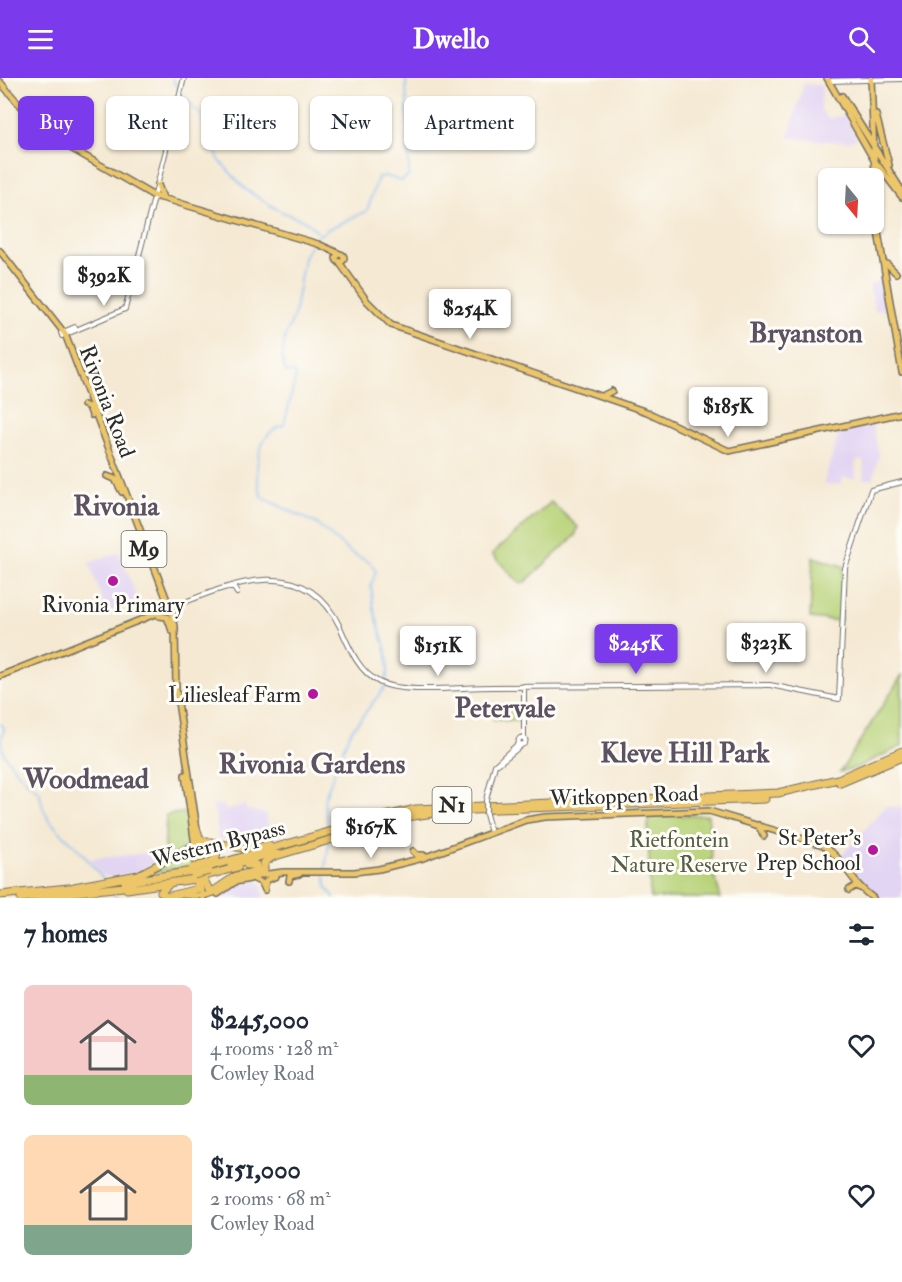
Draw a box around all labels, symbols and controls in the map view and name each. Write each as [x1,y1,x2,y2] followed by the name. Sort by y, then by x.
[24,23,57,56] icon: menu
[413,23,489,56] text: Dwello
[845,23,878,56] icon: search
[18,96,94,150] chip: Buy
[106,96,189,150] chip: Rent
[201,96,298,150] chip: Filters
[310,96,392,150] chip: New
[404,96,535,150] chip: Apartment
[818,168,884,234] north arrow
[818,168,884,234] map controls
[62,256,146,307] pin: $392K
[77,263,131,288] text: $392K
[428,289,512,340] pin: $254K
[443,296,497,321] text: $254K
[749,316,863,351] district label: Bryanston
[73,341,141,462] street label: Rivonia Road
[686,387,770,438] pin: $185K
[703,394,753,419] text: $185K
[73,489,161,524] district label: Rivonia
[122,531,166,567] road number: M9
[106,574,120,588] marker: Rivonia Primary
[41,591,185,619] place label: Rivonia Primary
[724,623,808,674] pin: $323K
[594,624,678,675] pin: $245K
[396,626,480,677] pin: $151K
[741,630,791,655] text: $323K
[608,631,664,656] text: $245K
[414,633,462,658] text: $151K
[168,681,301,709] place label: Liliesleaf Farm
[306,687,320,701] marker: Liliesleaf Farm
[454,691,556,726] district label: Petervale
[600,736,770,771] district label: Kleve Hill Park
[219,747,406,782] district label: Rivonia Gardens
[22,762,149,797] district label: Woodmead
[548,779,699,814] street label: Witkoppen Road
[432,787,472,823] road number: N1
[329,808,413,859] pin: $167K
[147,814,288,875] street label: Western Bypass
[345,815,397,840] text: $167K
[756,824,861,878] place label: St Peter's Prep School
[610,826,748,879] park label: Rietfontein Nature Reserve
[866,843,880,857] marker: St Peter's Prep School
[24,918,107,950] text: 7 homes
[845,918,878,951] icon: filters
[210,1004,309,1036] text: $245,000
[72,1009,144,1081] icon: home
[845,1029,878,1062] icon: heart
[210,1036,338,1061] text: 4 rooms · 128 m²
[210,1061,315,1086] text: Cowley Road
[210,1154,301,1186] text: $151,000
[72,1159,144,1231] icon: home
[845,1179,878,1212] icon: heart
[210,1186,331,1211] text: 2 rooms · 68 m²
[210,1211,315,1236] text: Cowley Road

